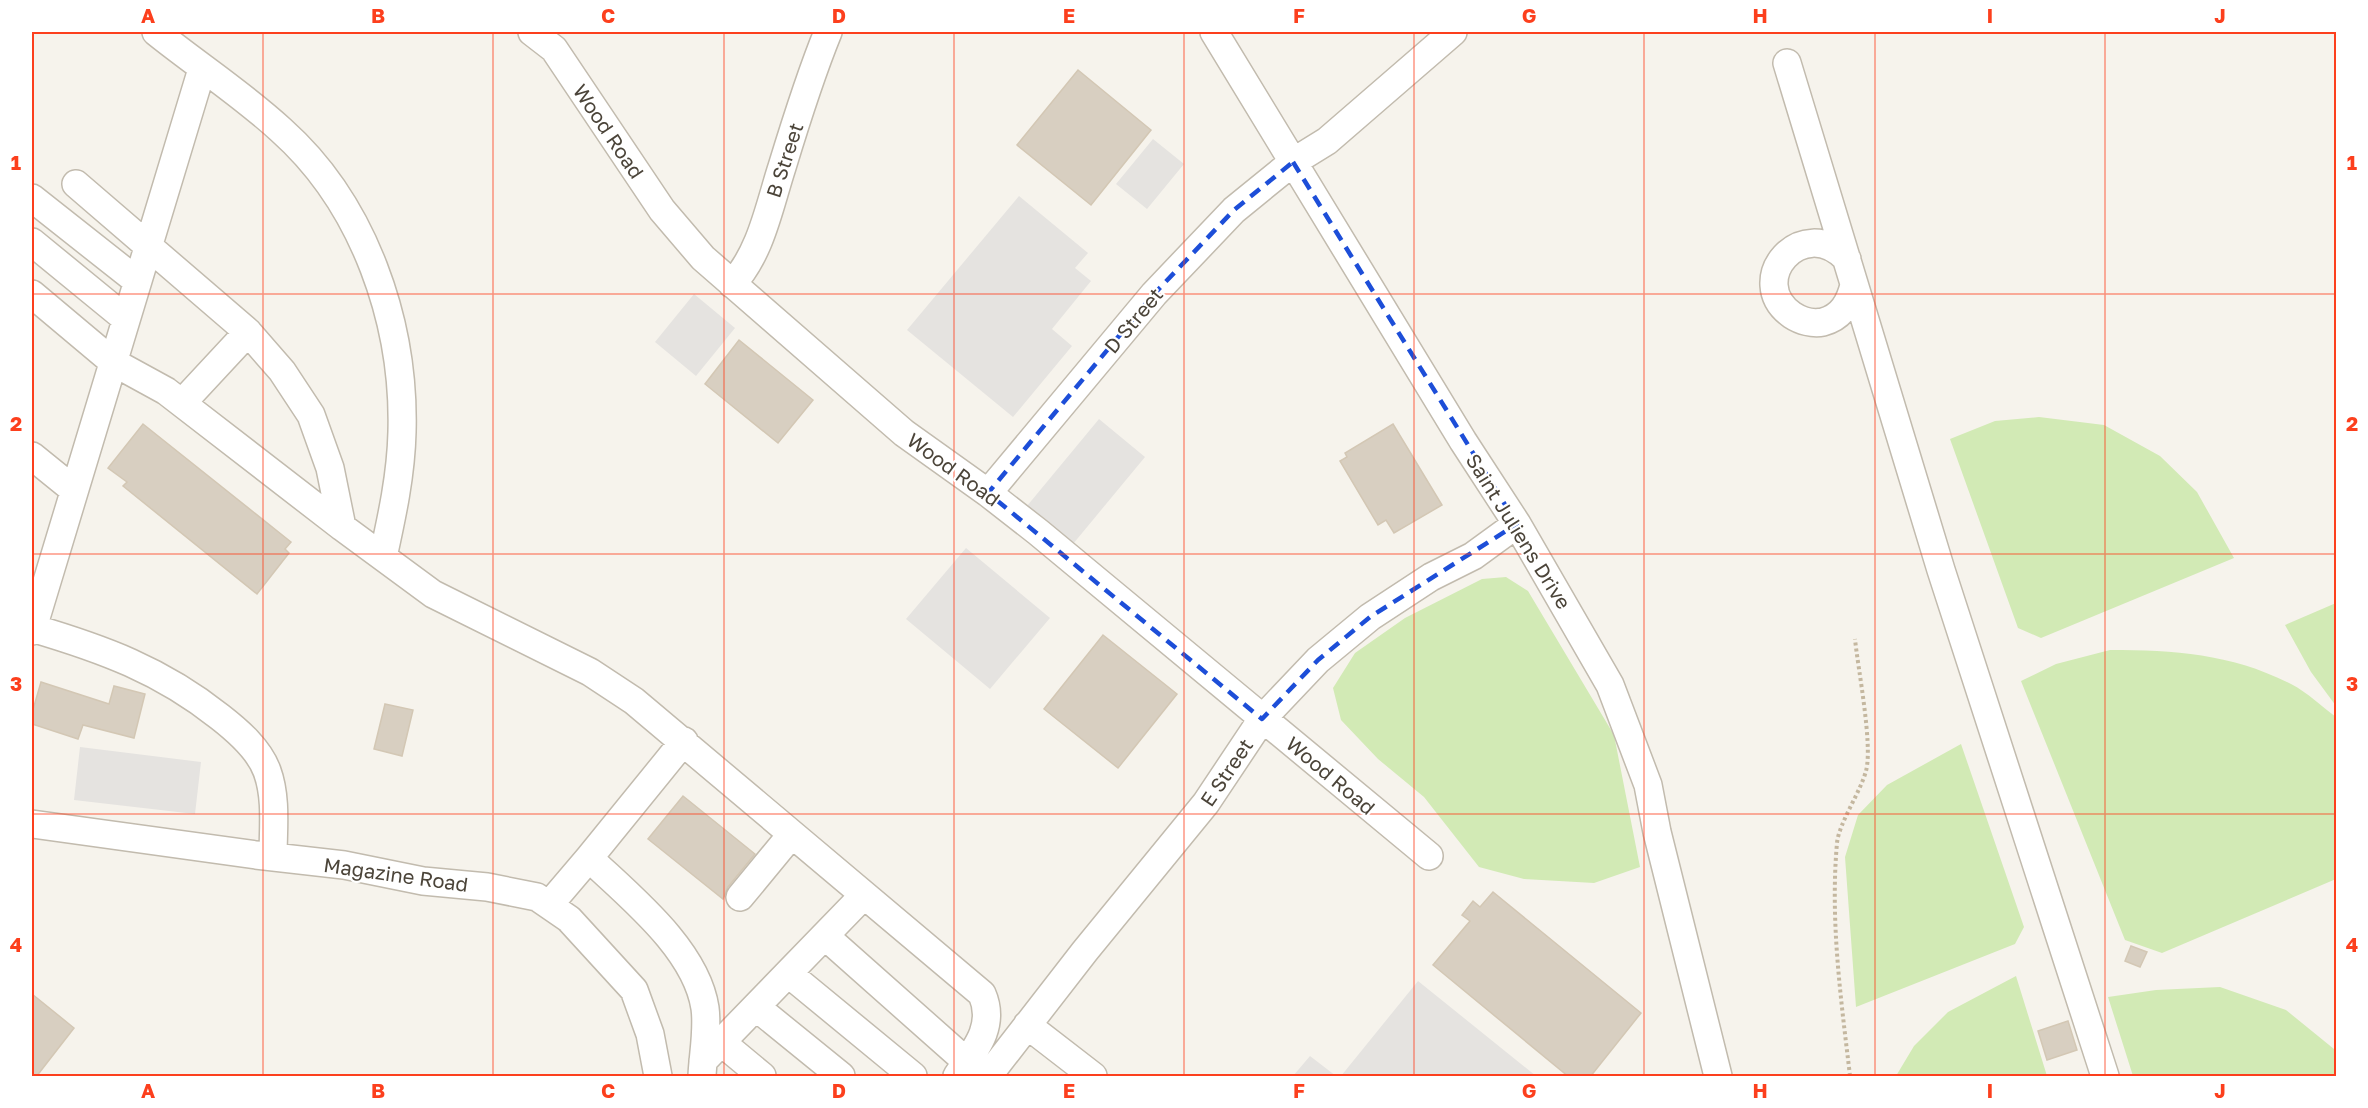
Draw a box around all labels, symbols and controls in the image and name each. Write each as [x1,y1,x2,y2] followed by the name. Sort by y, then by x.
[141,3,155,27] text: A
[371,3,385,27] text: B
[601,3,615,27] text: C
[832,3,846,27] text: D
[1063,3,1075,27] text: E
[1293,3,1305,27] text: F
[1522,3,1536,27] text: G
[1752,3,1768,27] text: H
[1987,3,1993,27] text: I
[2214,3,2226,27] text: J
[569,79,649,183] street label: Wood Road
[761,119,807,201] street label: B Street
[11,150,21,174] text: 1
[2347,150,2357,174] text: 1
[1099,282,1167,358] street label: D Street
[10,411,22,435] text: 2
[2346,411,2358,435] text: 2
[903,427,1005,511] street label: Wood Road
[1462,449,1576,613] street label: Saint Juliens Drive
[10,671,22,695] text: 3
[2346,671,2358,695] text: 3
[1282,731,1380,819] street label: Wood Road
[1195,734,1257,810] street label: E Street
[322,852,470,896] street label: Magazine Road
[10,932,22,956] text: 4
[2346,932,2358,956] text: 4
[141,1078,155,1102] text: A
[371,1078,385,1102] text: B
[601,1078,615,1102] text: C
[832,1078,846,1102] text: D
[1063,1078,1075,1102] text: E
[1293,1078,1305,1102] text: F
[1522,1078,1536,1102] text: G
[1752,1078,1768,1102] text: H
[1987,1078,1993,1102] text: I
[2214,1078,2226,1102] text: J

